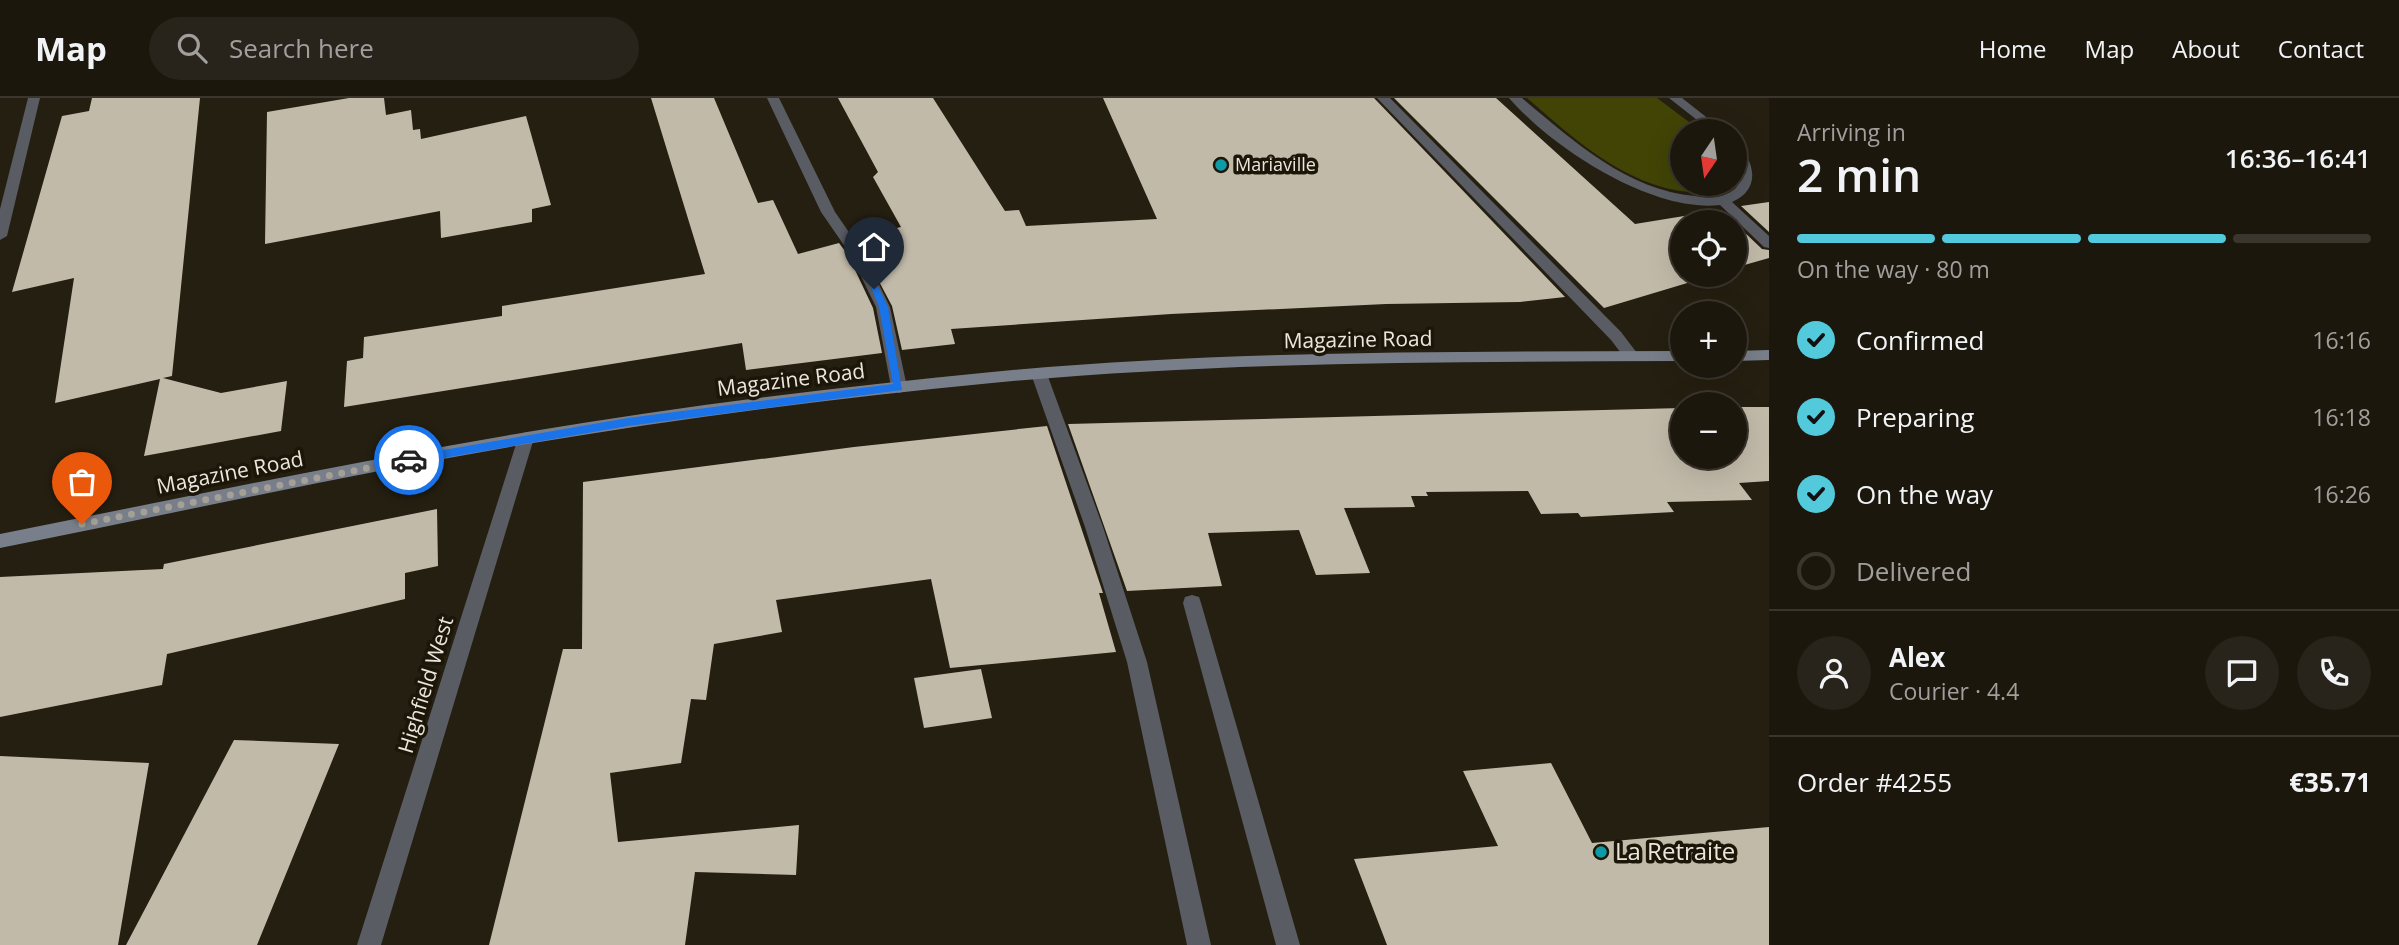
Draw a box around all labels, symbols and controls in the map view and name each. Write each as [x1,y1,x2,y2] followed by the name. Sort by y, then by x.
[149,17,639,80] search box
[35,26,107,71] text: Map
[173,29,211,67] icon: search
[229,30,374,66] text: Search here
[1979,32,2047,65] text: Home
[2085,32,2134,65] text: Map
[2172,32,2240,65] text: About
[2278,32,2364,65] text: Contact
[1797,116,1906,148] text: Arriving in
[1670,119,1746,196] north arrow
[1670,119,1747,469] map controls
[2225,140,2371,176] text: 16:36–16:41
[1797,143,1921,205] text: 2 min
[1235,152,1316,176] place label: Mariaville
[1213,157,1229,173] marker: Mariaville
[1670,210,1747,287] button: locate
[844,217,904,289] pin
[855,228,893,266] icon: home
[1797,253,1990,285] text: On the way · 80 m
[1670,301,1747,378] button: +
[1797,321,1835,359] icon: check
[1856,322,1984,358] text: Confirmed
[1283,324,1433,354] street label: Magazine Road
[2312,324,2371,356] text: 16:16
[715,356,867,402] street label: Magazine Road
[1670,392,1747,469] button: −
[1797,398,1835,436] icon: check
[1856,399,1974,435] text: Preparing
[2312,401,2371,433] text: 16:18
[374,425,444,495] courier
[390,441,428,479] icon: car
[154,444,306,500] street label: Magazine Road
[52,452,112,524] pin
[63,463,101,501] icon: bag
[1797,475,1835,513] icon: check
[1856,476,1993,512] text: On the way
[2312,478,2371,510] text: 16:26
[1856,553,1971,589] text: Delivered
[391,613,459,756] street label: Highfield West
[1797,636,1871,710] button: person
[2205,636,2279,710] button: chat
[2297,636,2371,710] button: phone
[1889,639,1945,675] text: Alex
[1889,675,2019,707] text: Courier · 4.4
[1797,764,1952,800] text: Order #4255
[2289,764,2371,800] text: €35.71
[1615,834,1735,867] place label: La Retraite
[1593,844,1609,860] marker: La Retraite

